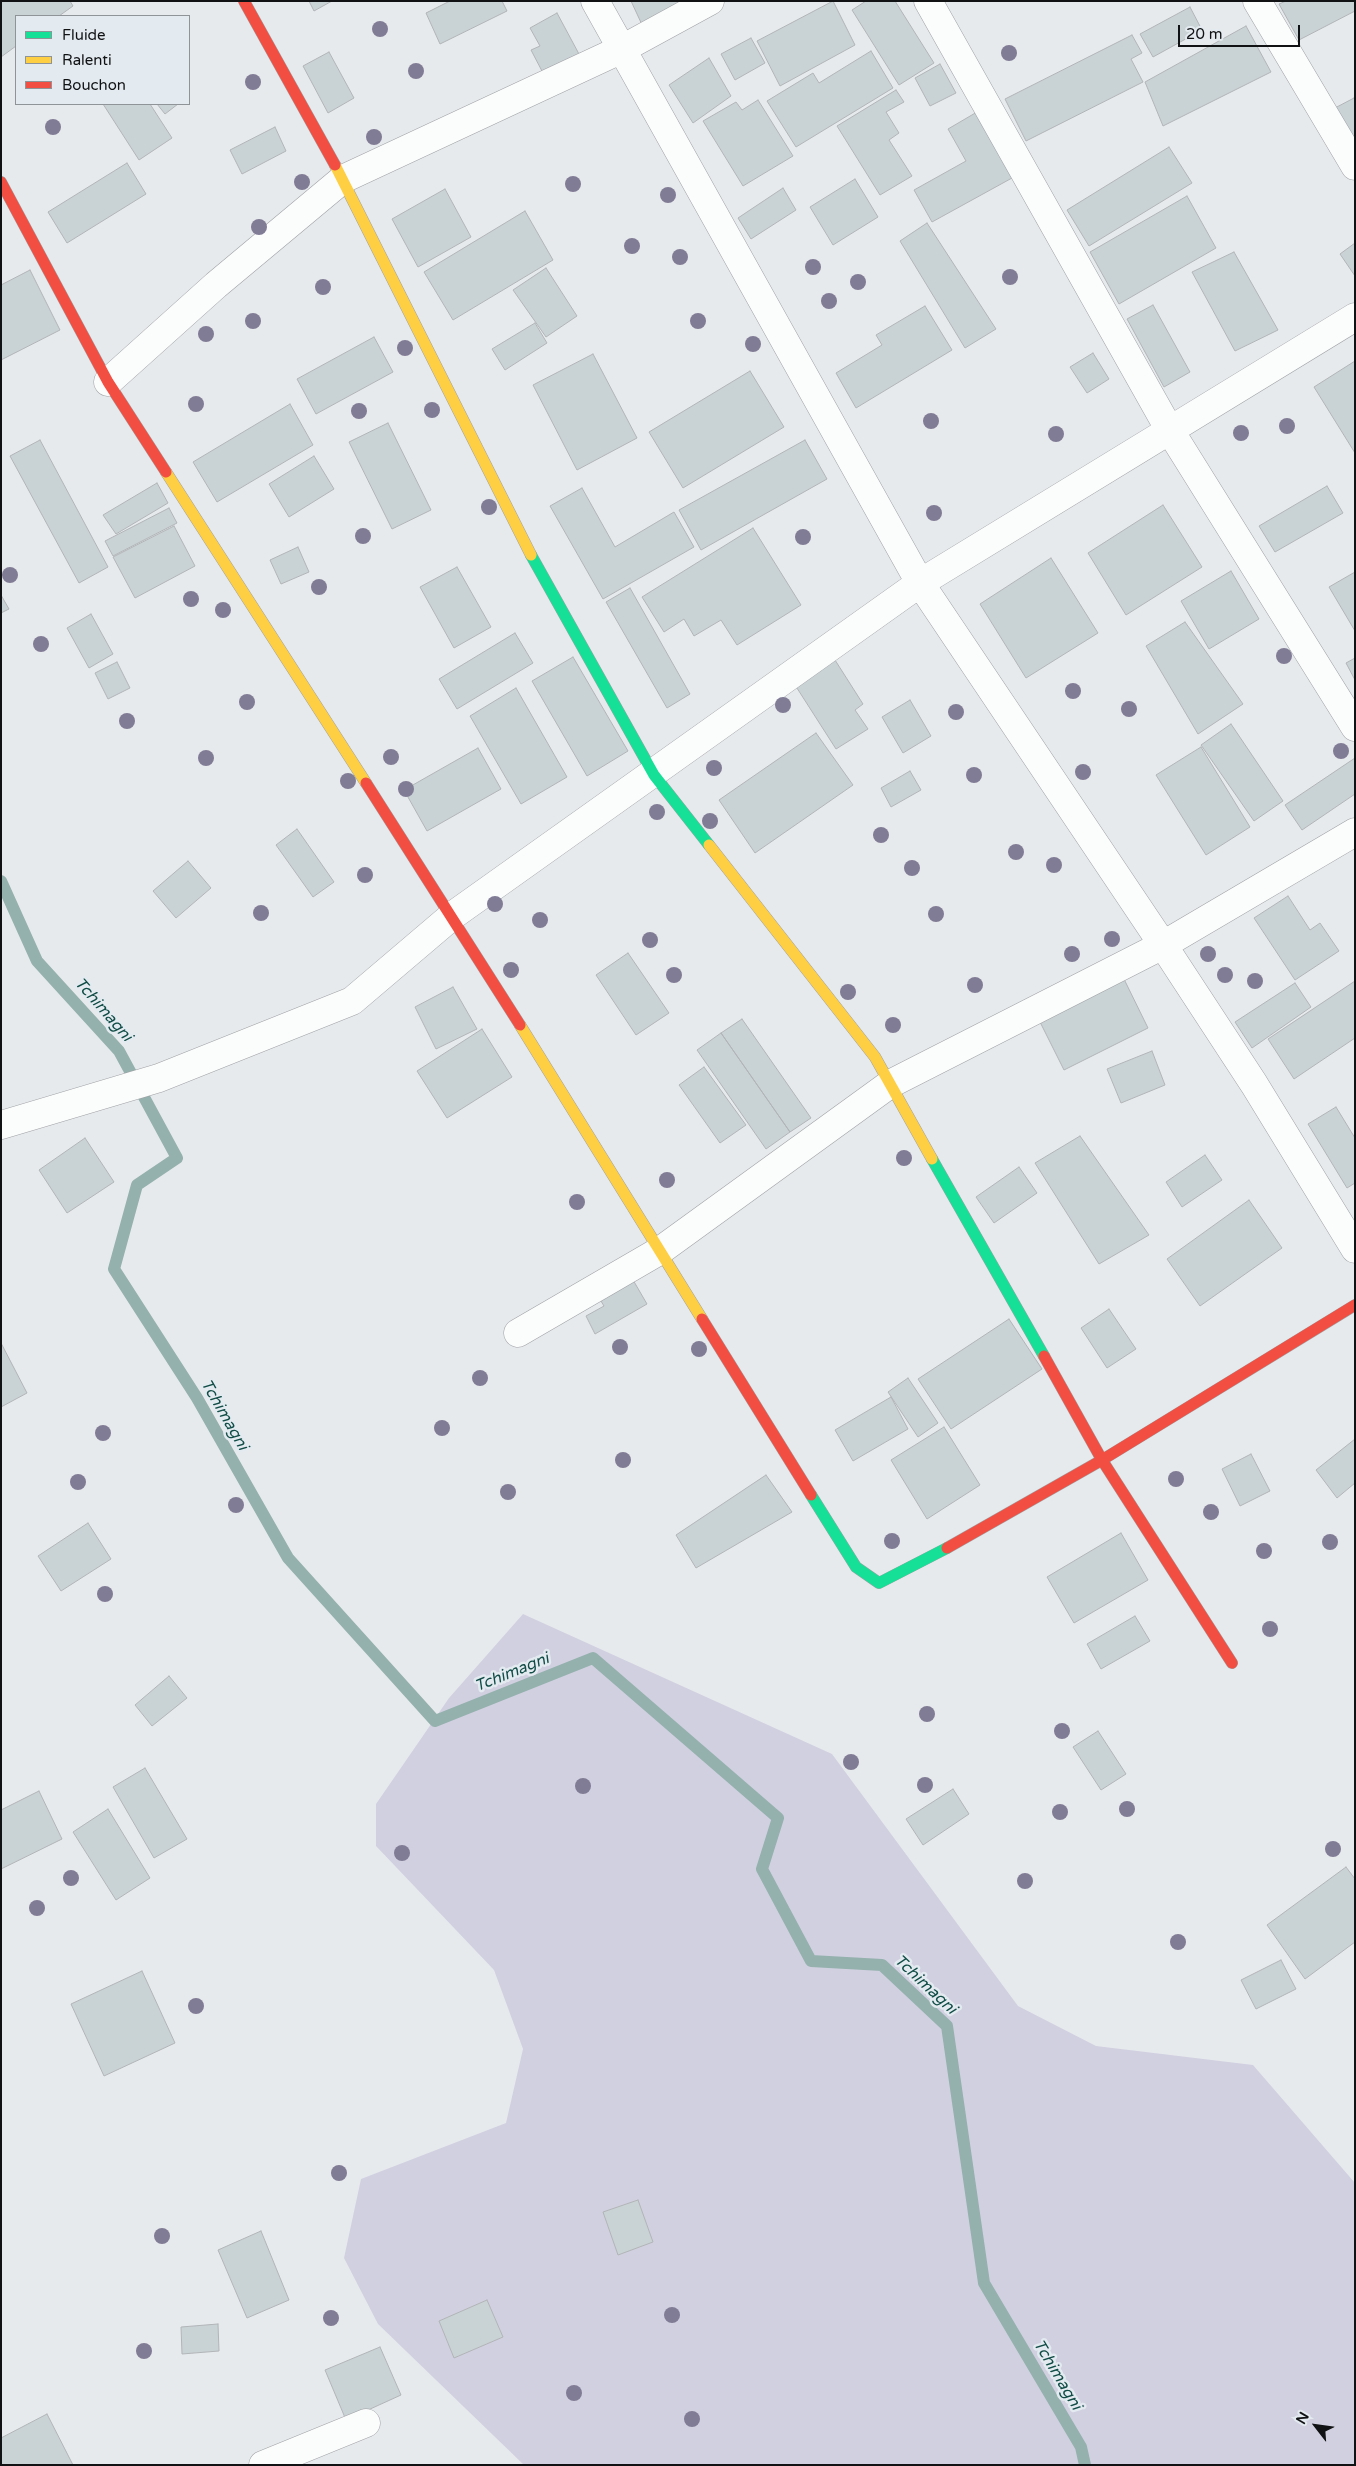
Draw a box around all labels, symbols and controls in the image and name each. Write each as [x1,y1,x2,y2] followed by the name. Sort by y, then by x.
[15,15,190,105] legend
[1181,15,1304,47] scale bar
[1186,25,1223,43] text: 20 m
[62,26,106,44] text: Fluide
[62,51,112,69] text: Ralenti
[62,76,126,94] text: Bouchon
[70,974,136,1046] water label: Tchimagni
[196,1376,252,1454] water label: Tchimagni
[472,1649,552,1697] water label: Tchimagni
[890,1951,960,2019] water label: Tchimagni
[1029,2336,1085,2414] water label: Tchimagni
[1291,2401,1341,2451] north arrow
[1292,2409,1313,2427] text: N

